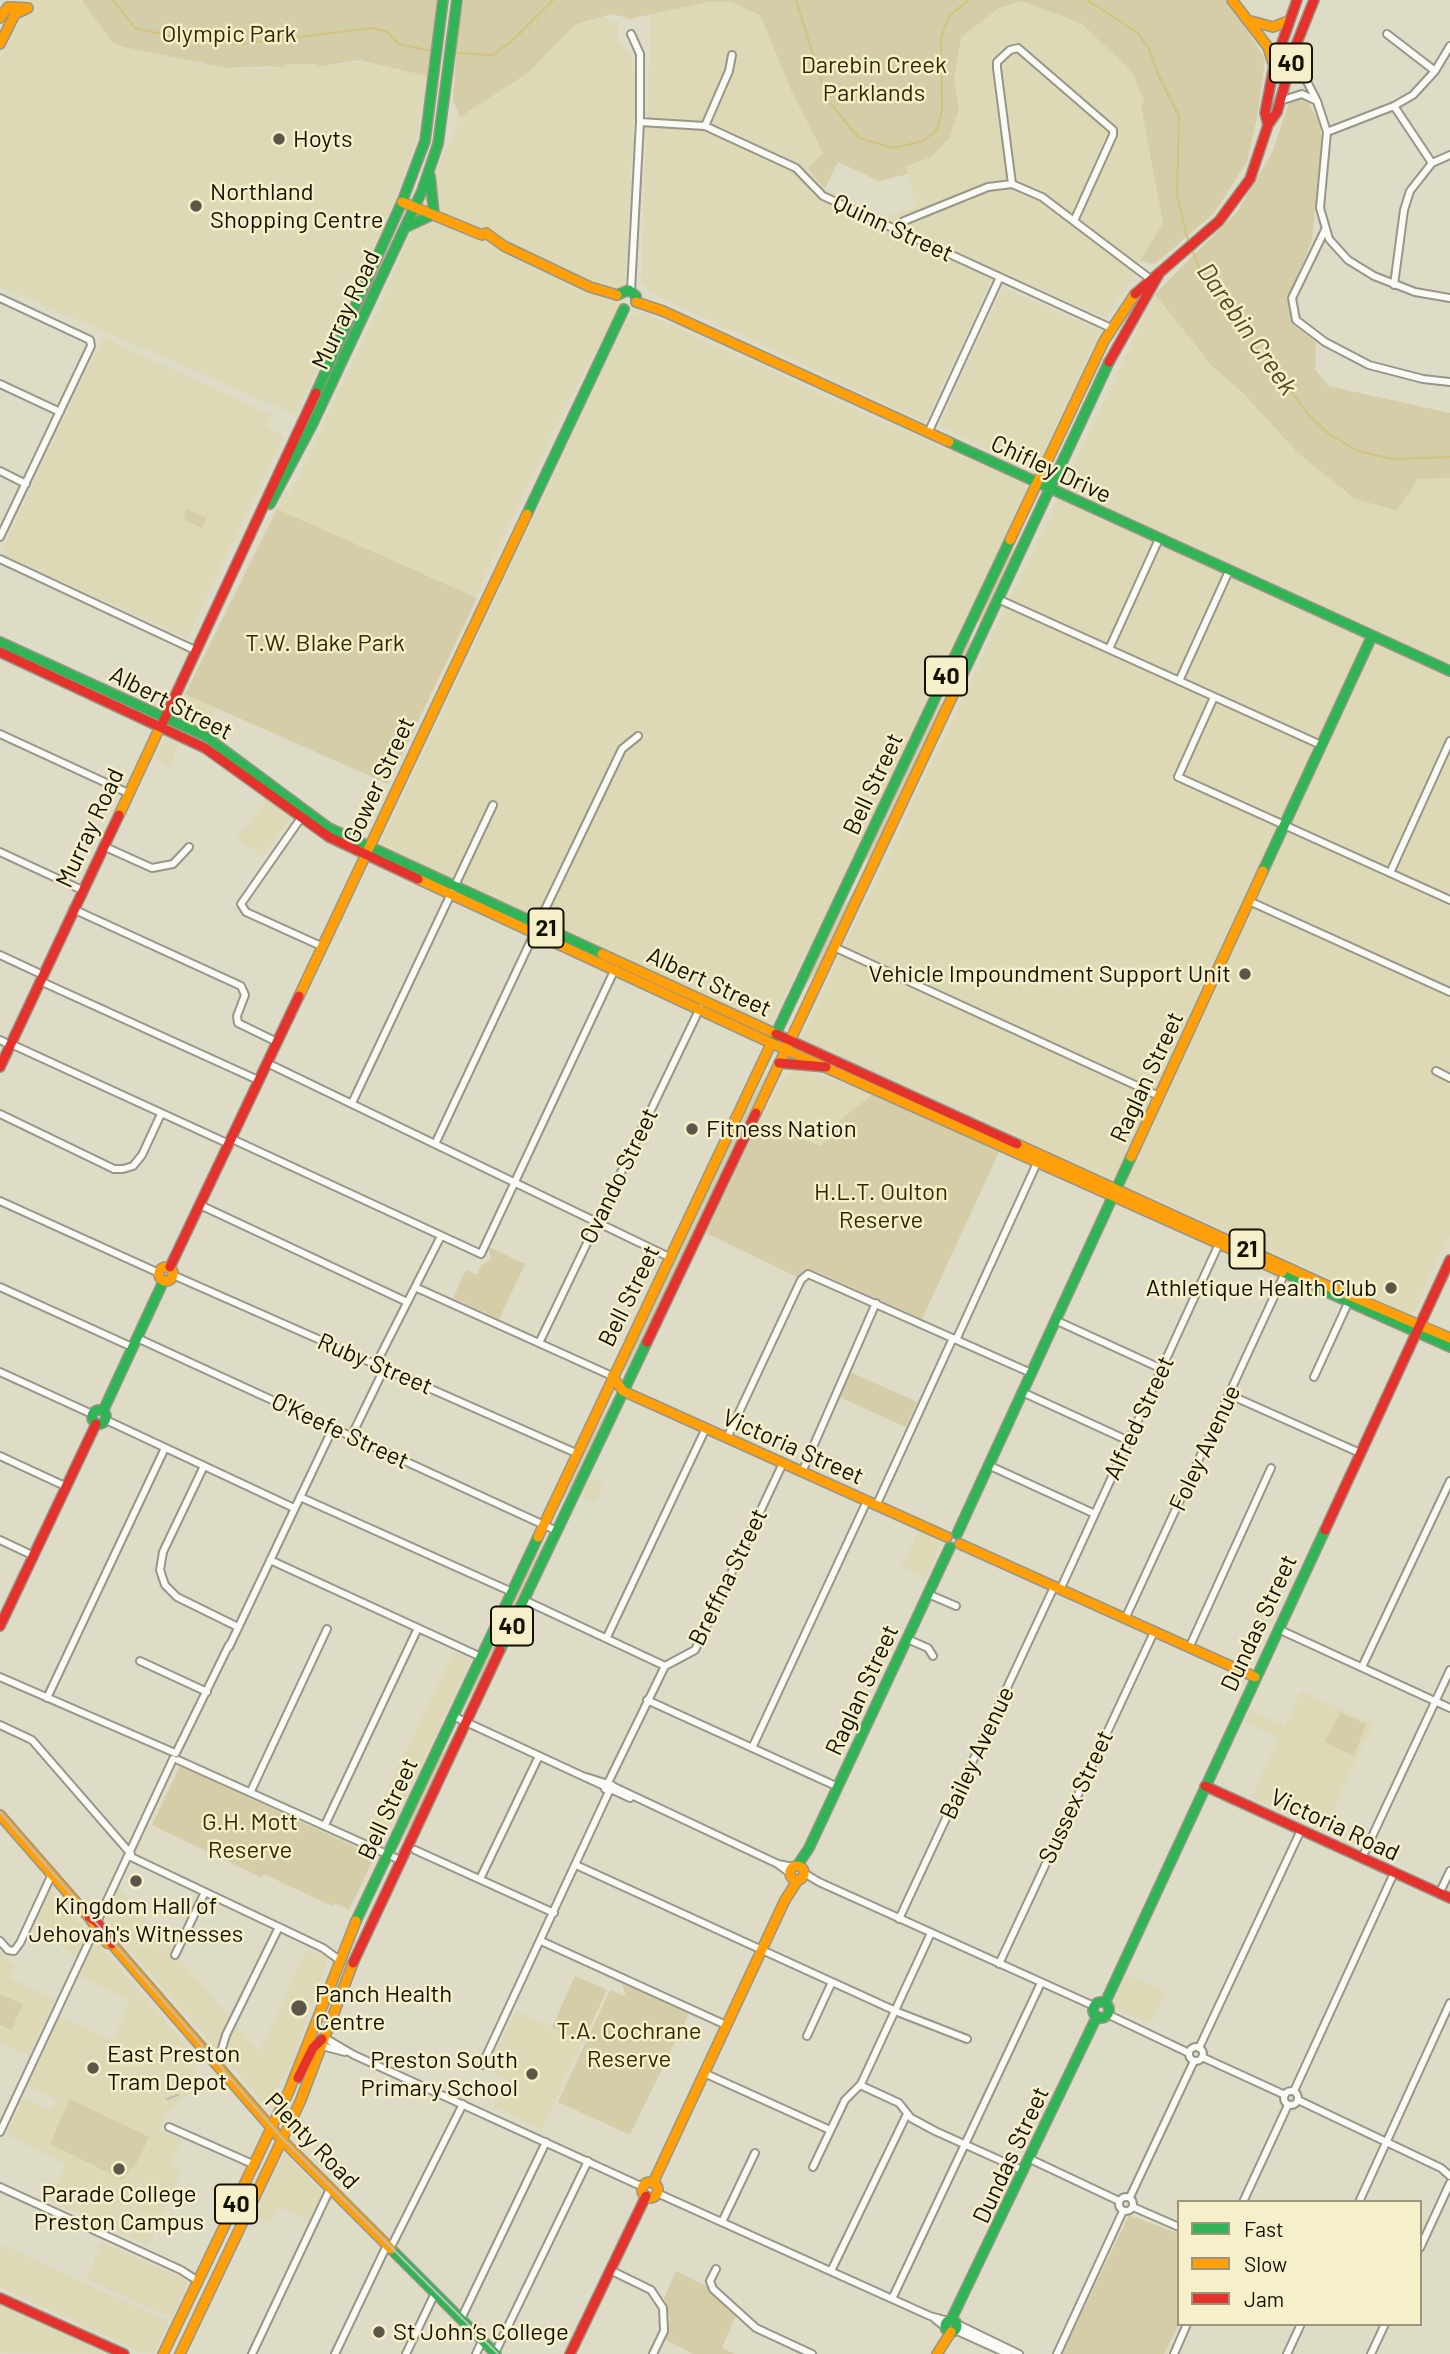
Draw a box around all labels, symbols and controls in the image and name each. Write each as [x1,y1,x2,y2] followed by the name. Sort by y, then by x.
[161,20,297,48] park label: Olympic Park
[1270,44,1312,82] road number: 40
[801,51,947,107] park label: Darebin Creek Parklands
[293,125,353,153] place label: Hoyts
[271,131,287,147] marker: Hoyts
[210,178,383,234] place label: Northland Shopping Centre
[828,188,958,268] street label: Quinn Street
[188,198,204,214] marker: Northland Shopping Centre
[306,246,386,374] street label: Murray Road
[1190,257,1304,401] water label: Darebin Creek
[986,429,1116,509] street label: Chifley Drive
[245,629,405,657] park label: T.W. Blake Park
[925,656,967,696] road number: 40
[105,660,237,746] street label: Albert Street
[337,712,421,848] street label: Gower Street
[837,728,909,840] street label: Bell Street
[50,764,130,892] street label: Murray Road
[528,909,564,948] road number: 21
[642,941,776,1023] street label: Albert Street
[868,960,1231,988] place label: Vehicle Impoundment Support Unit
[1237,966,1253,982] marker: Vehicle Impoundment Support Unit
[1104,1007,1190,1147] street label: Raglan Street
[574,1103,664,1249] street label: Ovando Street
[706,1115,857,1143] place label: Fitness Nation
[684,1121,700,1137] marker: Fitness Nation
[814,1178,948,1234] park label: H.L.T. Oulton Reserve
[1230,1230,1264,1268] road number: 21
[592,1241,666,1351] street label: Bell Street
[1146,1274,1377,1302] place label: Athletique Health Club
[1383,1280,1399,1296] marker: Athletique Health Club
[313,1327,437,1401] street label: Ruby Street
[1098,1351,1180,1485] street label: Alfred Street
[1163,1380,1247,1516] street label: Foley Avenue
[267,1387,413,1475] street label: O'Keefe Street
[718,1403,868,1491] street label: Victoria Street
[682,1504,774,1650] street label: Breffna Street
[1215,1550,1303,1696] street label: Dundas Street
[491,1606,533,1646] road number: 40
[819,1620,905,1760] street label: Raglan Street
[934,1682,1020,1824] street label: Bailey Avenue
[1033,1726,1119,1868] street label: Sussex Street
[352,1753,424,1865] street label: Bell Street
[1266,1783,1404,1867] street label: Victoria Road
[202,1808,298,1864] park label: G.H. Mott Reserve
[128,1873,144,1889] marker: Kingdom Hall of Jehovah's Witnesses
[29,1892,243,1948] place label: Kingdom Hall of Jehovah's Witnesses
[315,1980,452,2036] place label: Panch Health Centre
[289,1998,309,2018] marker: Panch Health Centre
[556,2017,702,2073] park label: T.A. Cochrane Reserve
[107,2040,240,2096] place label: East Preston Tram Depot
[361,2046,518,2102] place label: Preston South Primary School
[85,2060,101,2076] marker: East Preston Tram Depot
[524,2066,540,2082] marker: Preston South Primary School
[967,2082,1055,2228] street label: Dundas Street
[259,2087,365,2195] street label: Plenty Road
[111,2161,127,2177] marker: Parade College Preston Campus
[34,2180,204,2236] place label: Parade College Preston Campus
[215,2184,257,2224] road number: 40
[1177,2200,1422,2326] legend
[1244,2216,1284,2241] text: Fast
[1244,2251,1287,2276] text: Slow
[1244,2286,1284,2311] text: Jam
[393,2318,569,2346] place label: St John’s College
[371,2324,387,2340] marker: St John’s College

